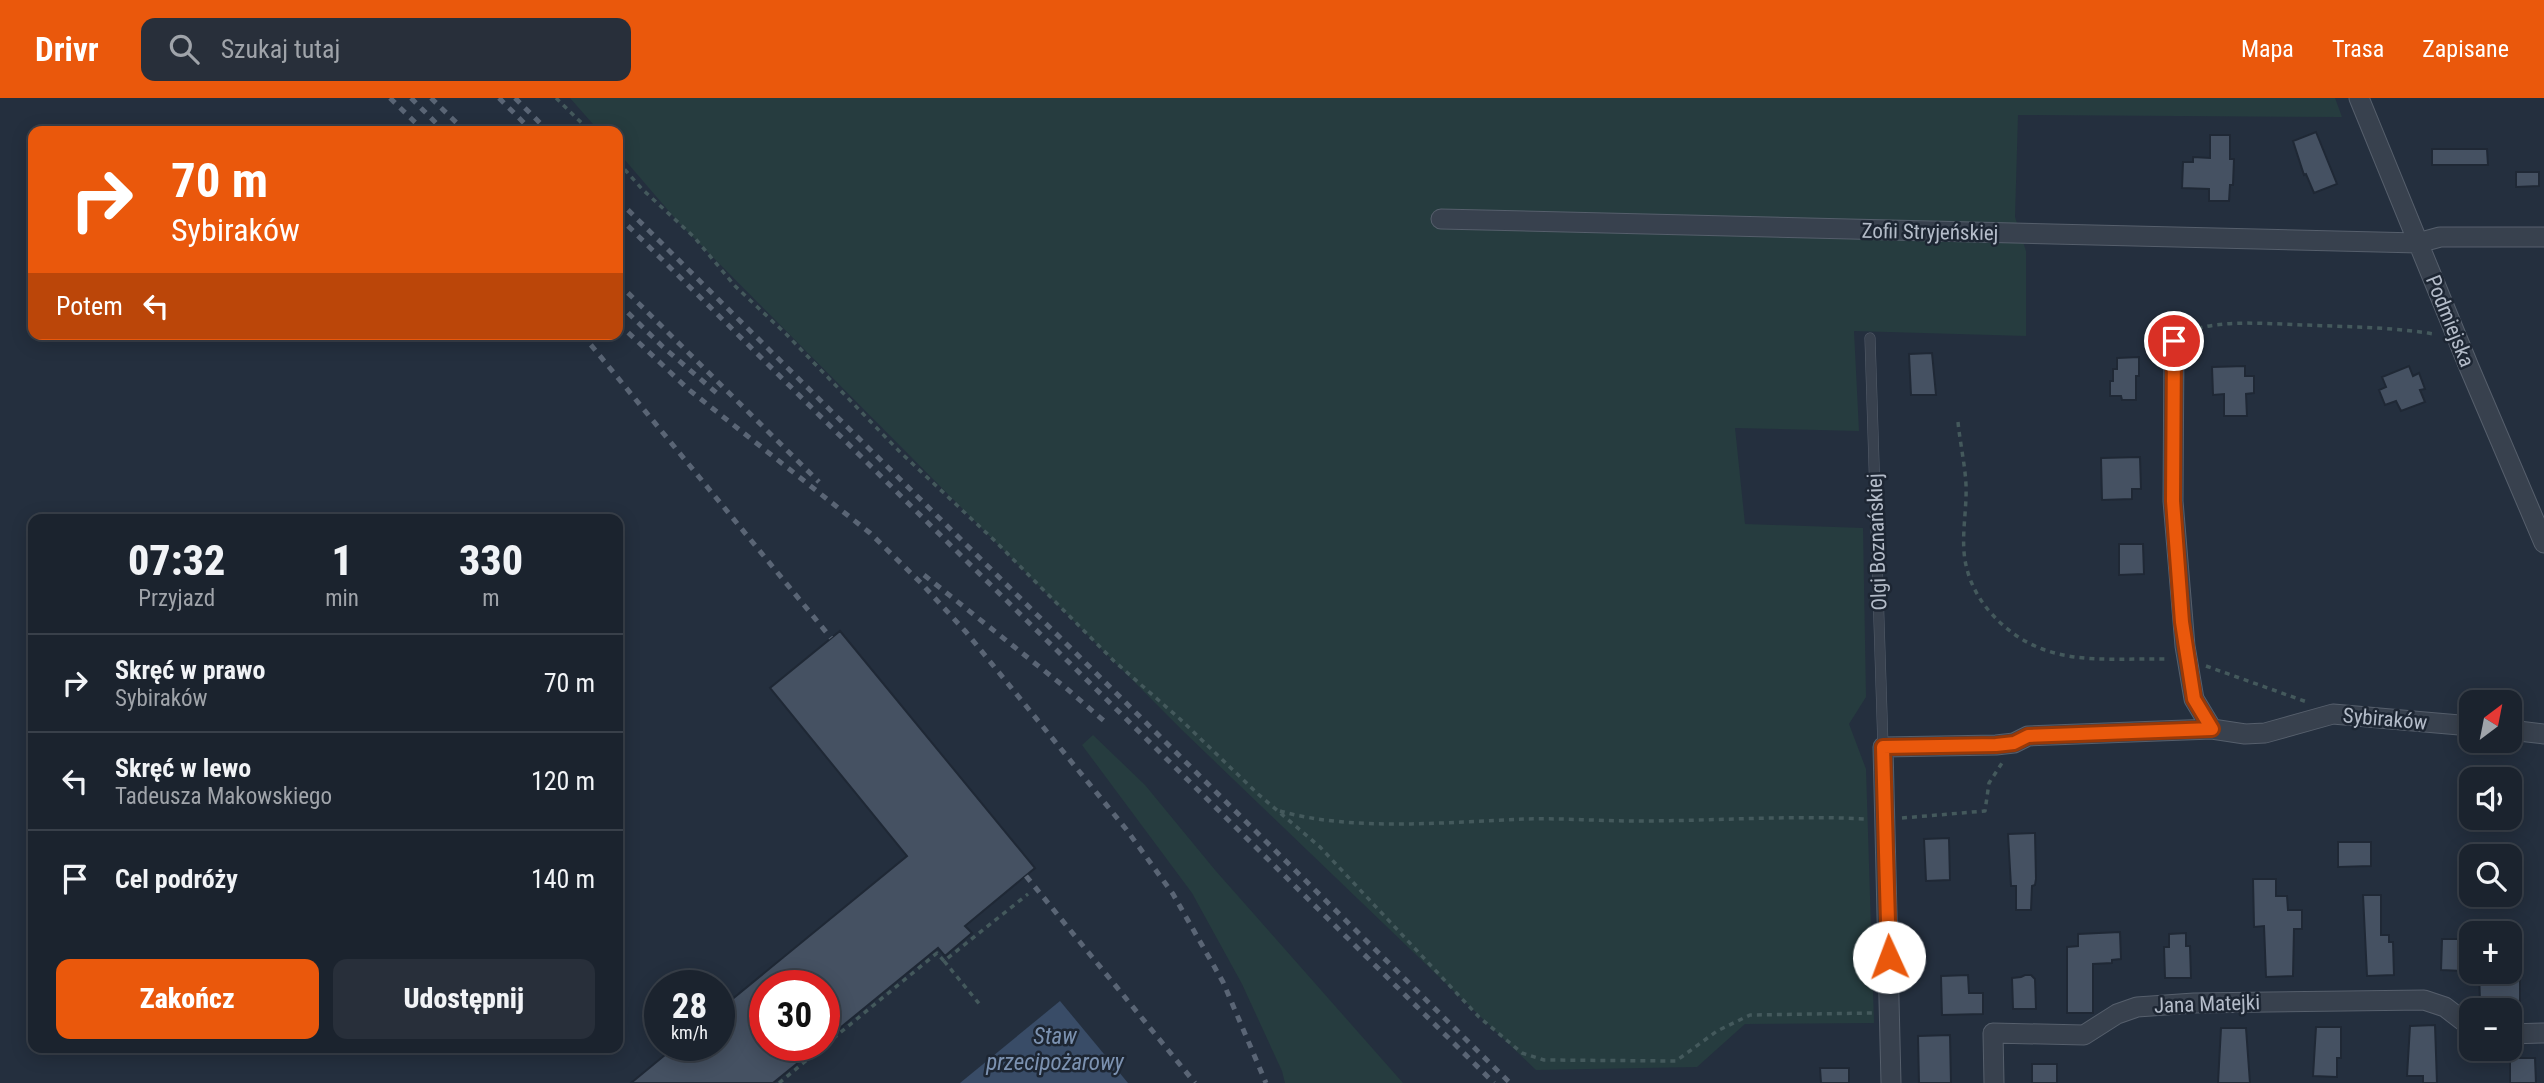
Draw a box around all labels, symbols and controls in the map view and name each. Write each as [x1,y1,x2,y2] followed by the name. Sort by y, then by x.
[141,18,631,81] search box
[35,30,99,69] text: Drivr
[165,30,203,68] icon: search
[221,34,340,64] text: Szukaj tutaj
[2241,35,2294,63] text: Mapa
[2332,35,2384,63] text: Trasa
[2422,35,2509,63] text: Zapisane
[171,152,268,209] text: 70 m
[56,154,147,245] icon: right
[171,211,300,249] text: Sybiraków
[1861,219,1999,245] street label: Zofii Stryjeńskiej
[2421,272,2479,370] street label: Podmiejska
[137,287,175,325] icon: left
[56,291,123,321] text: Potem
[2144,311,2204,371] pin
[2155,322,2193,360] icon: arrive
[1863,473,1891,611] street label: Olgi Boznańskiej
[128,536,225,585] text: 07:32
[331,536,353,585] text: 1
[459,536,523,585] text: 330
[138,585,215,612] text: Przyjazd
[325,585,359,612] text: min
[482,585,500,612] text: m
[115,655,265,685] text: Skręć w prawo
[56,664,94,702] icon: right
[544,668,595,698] text: 70 m
[115,685,208,712] text: Sybiraków
[2459,690,2522,752] north arrow
[2459,690,2522,1061] map controls
[2342,703,2428,735] street label: Sybiraków
[115,753,251,783] text: Skręć w lewo
[56,762,94,800] icon: left
[531,766,595,796] text: 120 m
[2459,767,2522,830] button: sound
[115,783,332,810] text: Tadeusza Makowskiego
[2459,844,2522,907] button: search
[56,860,94,898] icon: arrive
[115,864,238,894] text: Cel podróży
[531,864,595,894] text: 140 m
[1852,920,1926,994] position arrow
[2459,921,2522,984] button: +
[56,959,319,1039] button: Zakończ
[333,959,595,1039] button: Udostępnij
[749,970,840,1061] speed limit sign: 30
[672,986,707,1027] text: 28
[2153,990,2261,1018] street label: Jana Matejki
[2459,998,2522,1061] button: −
[671,1022,708,1043] text: km/h
[985,1023,1124,1076] water label: Staw przecipożarowy

